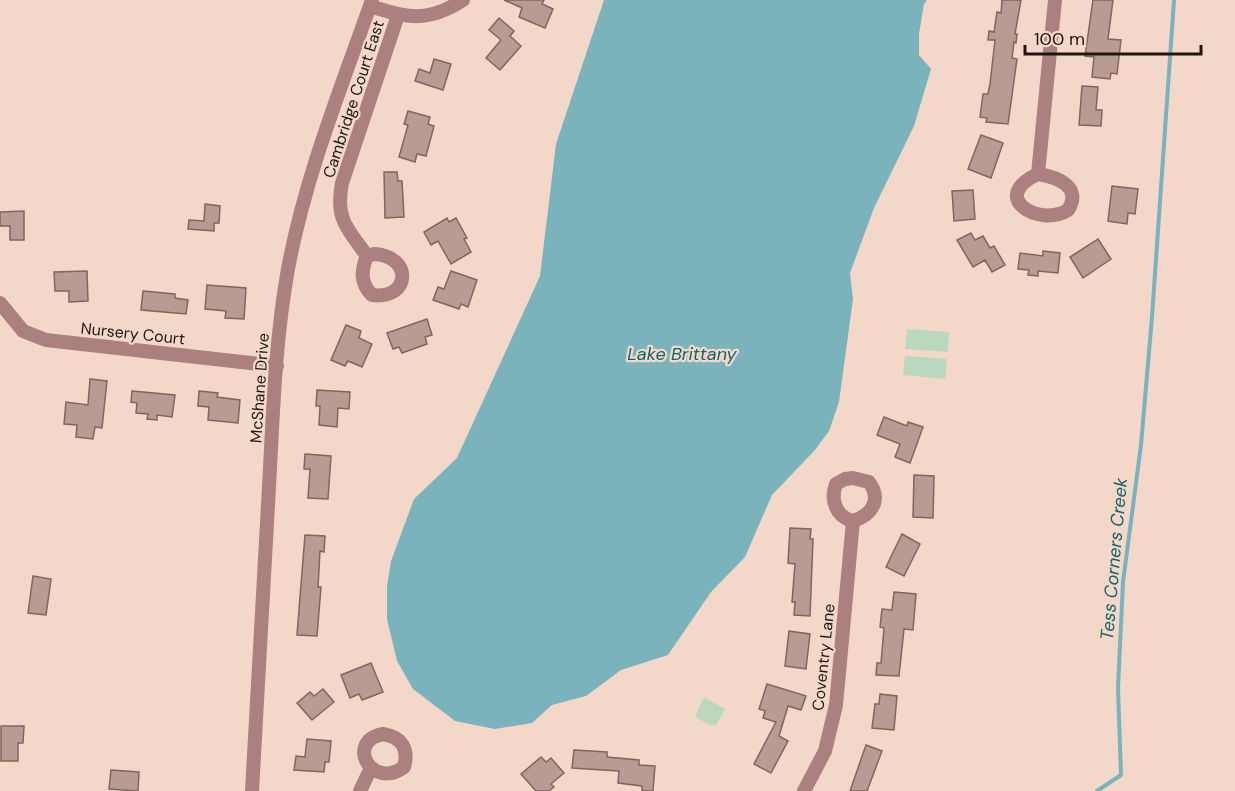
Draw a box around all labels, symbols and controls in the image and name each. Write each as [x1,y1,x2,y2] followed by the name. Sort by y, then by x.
[318,18,389,181] street label: Cambridge Court East
[1025,18,1200,56] scale bar
[1034,27,1085,51] text: 100 m
[80,318,186,349] street label: Nursery Court
[245,332,274,444] street label: McShane Drive
[627,342,738,366] water label: Lake Brittany
[1095,476,1133,641] water label: Tess Corners Creek
[807,602,840,712] street label: Coventry Lane

